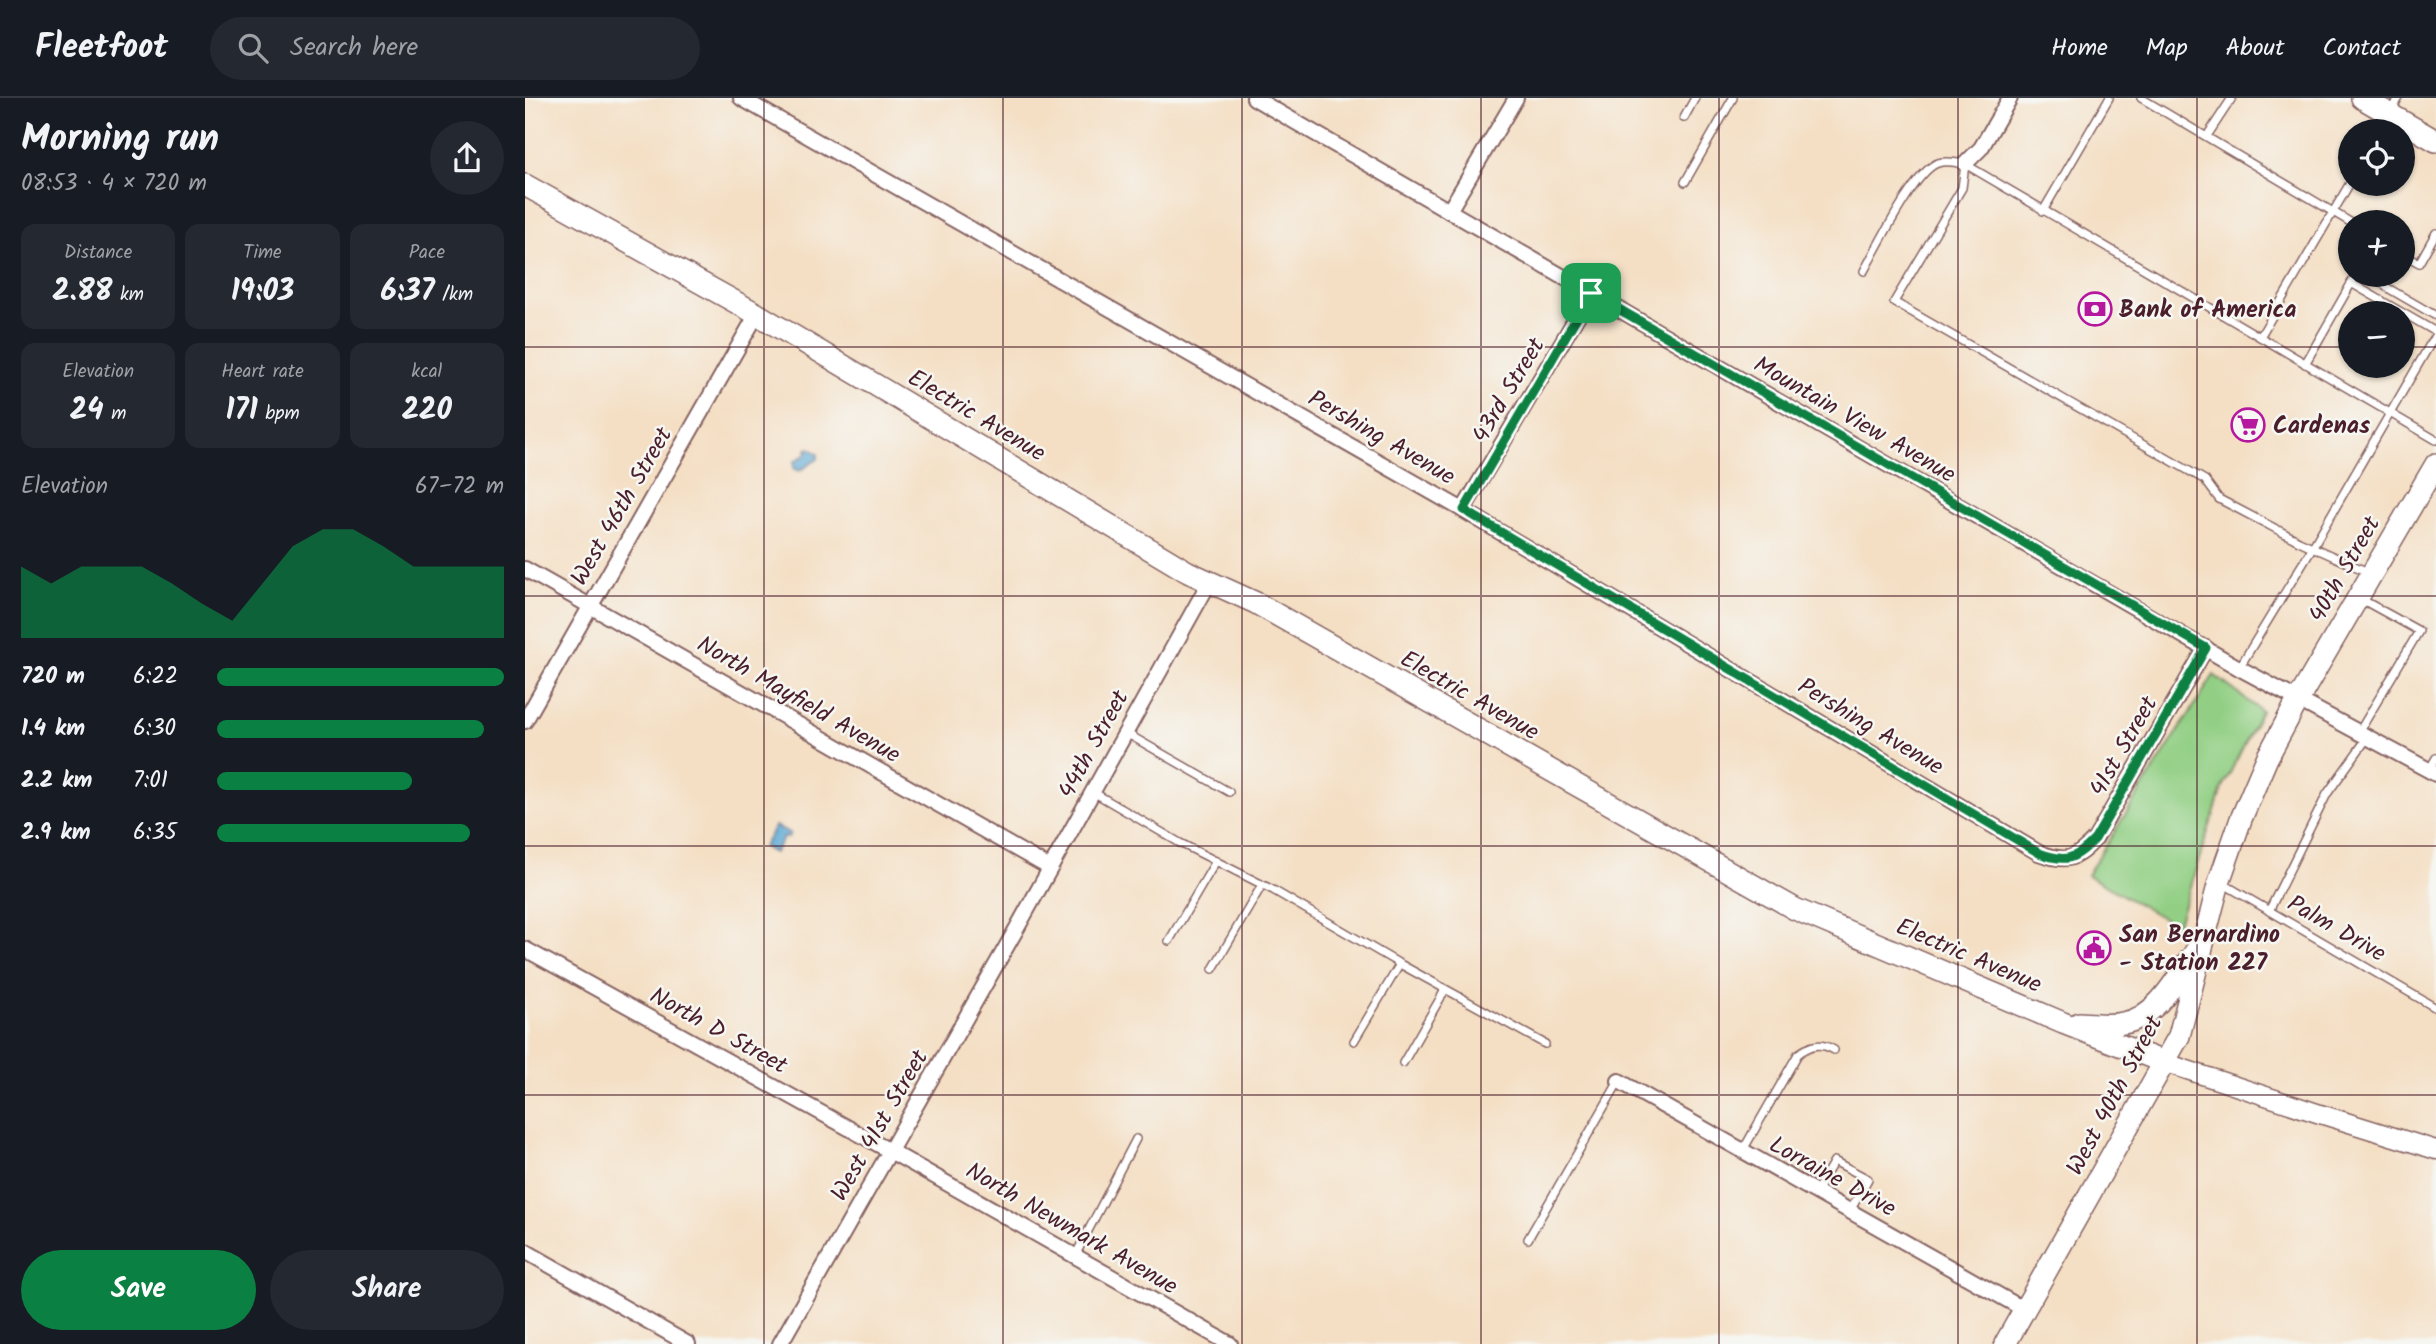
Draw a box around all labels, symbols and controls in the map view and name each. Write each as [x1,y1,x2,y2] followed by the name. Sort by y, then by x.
[210,17,700,80] search box
[35,22,168,75] text: Fleetfoot
[290,27,418,69] text: Search here
[234,29,272,67] icon: search
[2051,29,2108,68] text: Home
[2146,29,2188,68] text: Map
[2226,29,2284,68] text: About
[2322,29,2401,68] text: Contact
[21,110,219,170] text: Morning run
[2338,119,2415,378] map controls
[2338,119,2415,196] button: locate
[430,121,504,195] button: share
[21,166,207,202] text: 08:53 · 4 × 720 m
[2338,210,2415,287] button: +
[64,238,132,268] text: Distance
[243,238,282,268] text: Time
[409,238,445,268] text: Pace
[1561,263,1621,323] pin
[52,268,112,316] text: 2.88
[231,268,294,316] text: 19:03
[381,268,435,316] text: 6:37
[1572,274,1610,312] icon: arrive
[112,280,144,310] text: km
[435,280,473,310] text: /km
[2076,290,2114,328] bank icon: Bank of America
[2119,291,2297,330] place label: Bank of America
[2338,301,2415,378] button: −
[1462,330,1557,451] street label: 43rd Street
[1746,346,1963,494] street label: Mountain View Avenue
[62,357,134,387] text: Elevation
[221,357,304,387] text: Heart rate
[411,357,442,387] text: kcal
[900,360,1053,473] street label: Electric Avenue
[1300,380,1463,497] street label: Pershing Avenue
[70,387,104,435] text: 24
[225,387,258,435] text: 171
[402,387,452,435] text: 220
[104,399,126,429] text: m
[258,399,300,429] text: bpm
[2229,406,2267,444] supermarket icon: Cardenas
[2273,407,2370,446] place label: Cardenas
[561,419,684,594] street label: West 46th Street
[21,469,108,505] text: Elevation
[415,469,504,505] text: 67–72 m
[2299,508,2392,631] street label: 40th Street
[689,626,908,775] street label: North Mayfield Avenue
[1392,641,1546,752] street label: Electric Avenue
[21,659,85,695] text: 720 m
[133,659,178,695] text: 6:22
[1789,668,1951,787] street label: Pershing Avenue
[1048,683,1141,806] street label: 44th Street
[2080,688,2169,804] street label: 41st Street
[21,711,85,747] text: 1.4 km
[133,711,176,747] text: 6:30
[21,763,92,799] text: 2.2 km
[133,763,168,799] text: 7:01
[21,815,91,851] text: 2.9 km
[133,815,177,851] text: 6:35
[2279,885,2393,974] street label: Palm Drive
[1889,908,2048,1005] street label: Electric Avenue
[2119,916,2280,983] place label: San Bernardino - Station 227
[2075,929,2113,967] public building icon: San Bernardino - Station 227
[642,977,795,1086] street label: North D Street
[2057,1008,2174,1183] street label: West 40th Street
[821,1042,940,1209] street label: West 41st Street
[1762,1126,1903,1228] street label: Lorraine Drive
[958,1152,1185,1306] street label: North Newmark Avenue
[21,1250,256,1330] button: Save
[270,1250,504,1330] button: Share

